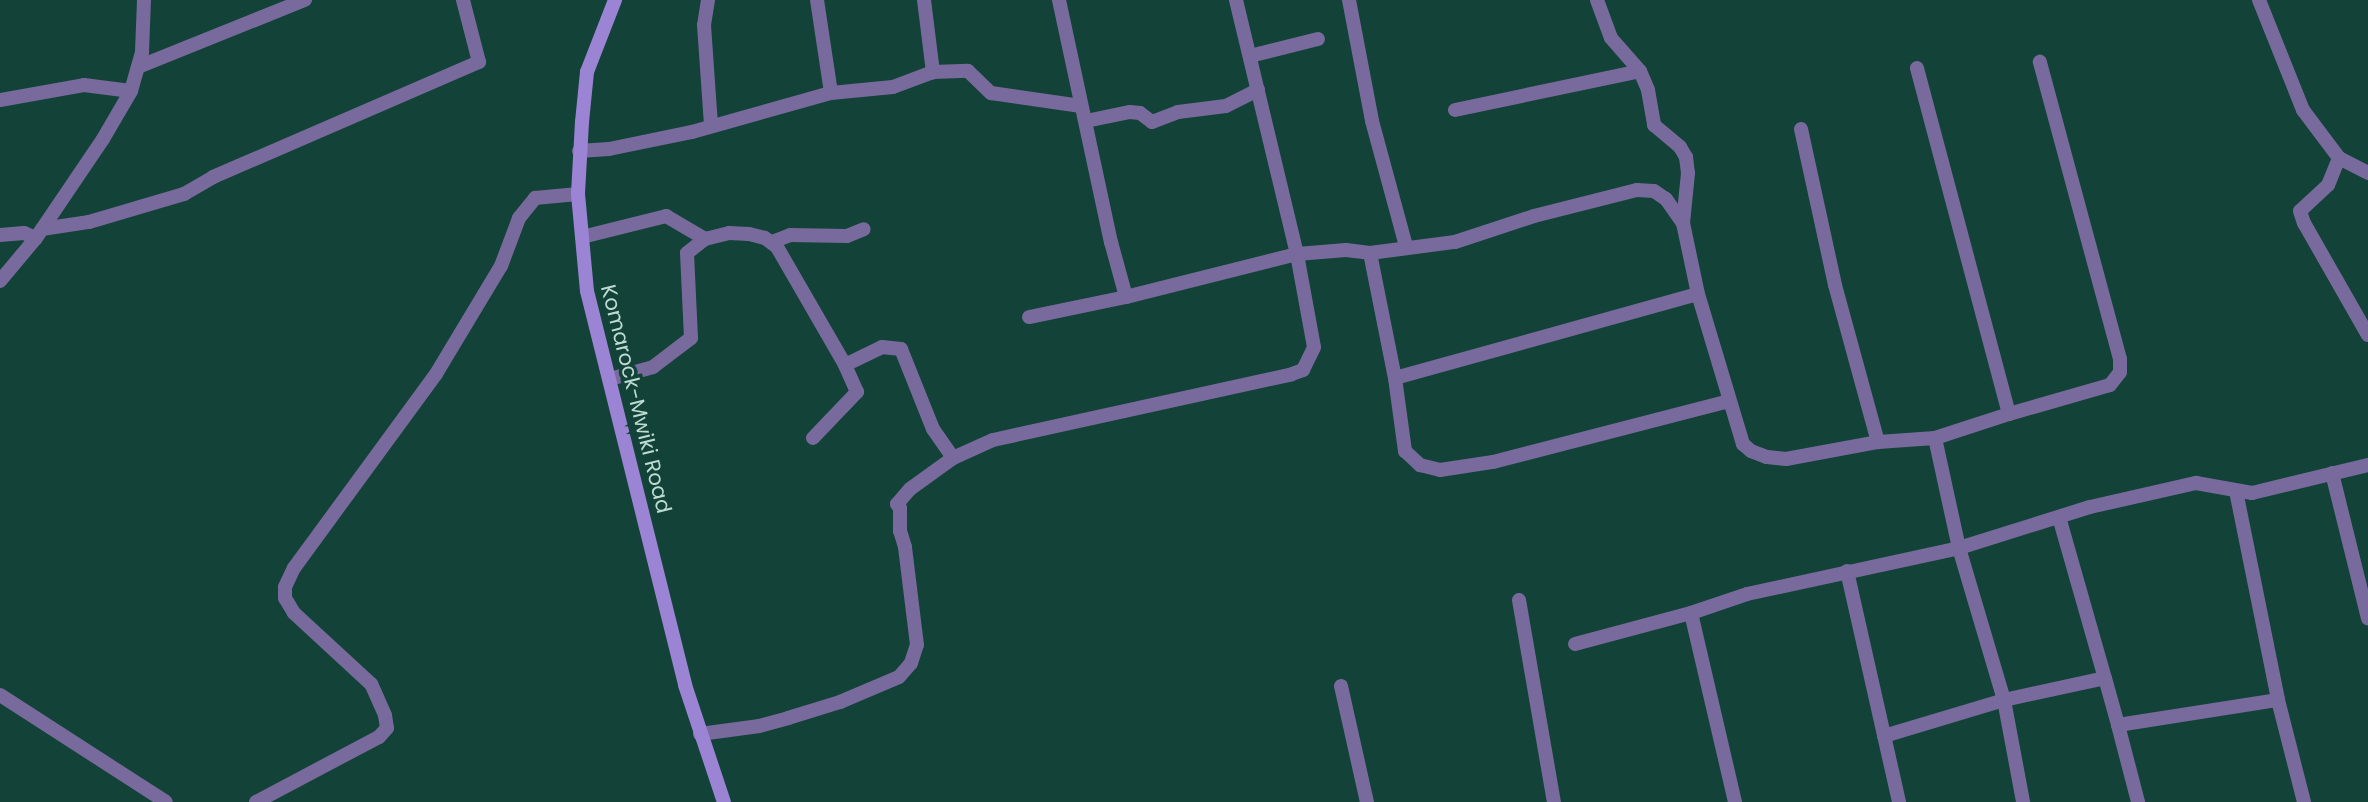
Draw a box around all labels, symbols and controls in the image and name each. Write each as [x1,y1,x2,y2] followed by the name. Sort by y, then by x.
[595,282,677,516] street label: Komarock-Mwiki Road

